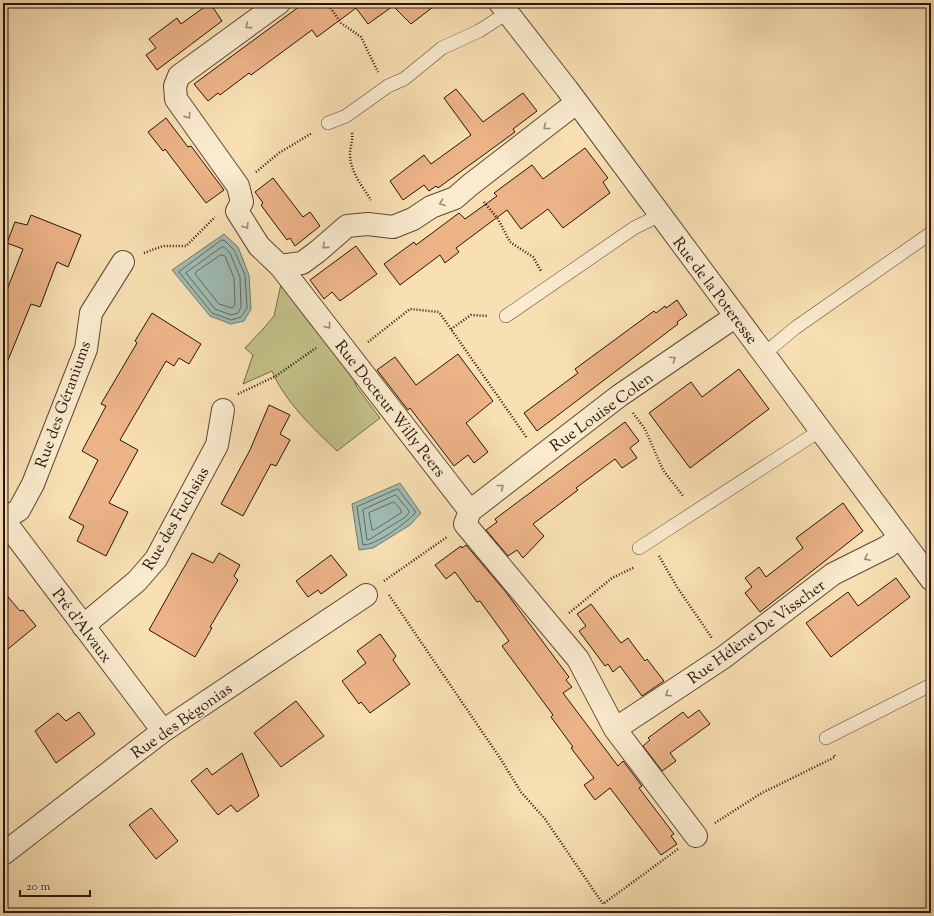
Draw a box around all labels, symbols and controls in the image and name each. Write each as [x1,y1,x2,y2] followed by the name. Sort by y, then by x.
[245,21,252,28] one-way arrow
[183,112,191,119] one-way arrow
[543,122,550,129] one-way arrow
[438,199,445,207] one-way arrow
[242,222,249,229] one-way arrow
[666,233,762,350] street label: Rue de la Poteresse
[322,241,329,248] one-way arrow
[323,322,330,329] one-way arrow
[328,336,450,483] street label: Rue Docteur Willy Peers
[31,338,98,472] street label: Rue des Géraniums
[669,356,676,364] one-way arrow
[546,367,659,458] street label: Rue Louise Colen
[138,463,216,575] street label: Rue des Fuchsias
[497,484,504,491] one-way arrow
[864,553,871,560] one-way arrow
[684,575,831,691] street label: Rue Hélène De Visscher
[45,585,117,669] street label: Pré d'Alvaux
[127,679,238,766] street label: Rue des Bégonias
[665,689,672,697] one-way arrow
[20,872,90,898] scale bar
[26,878,51,896] text: 20 m

